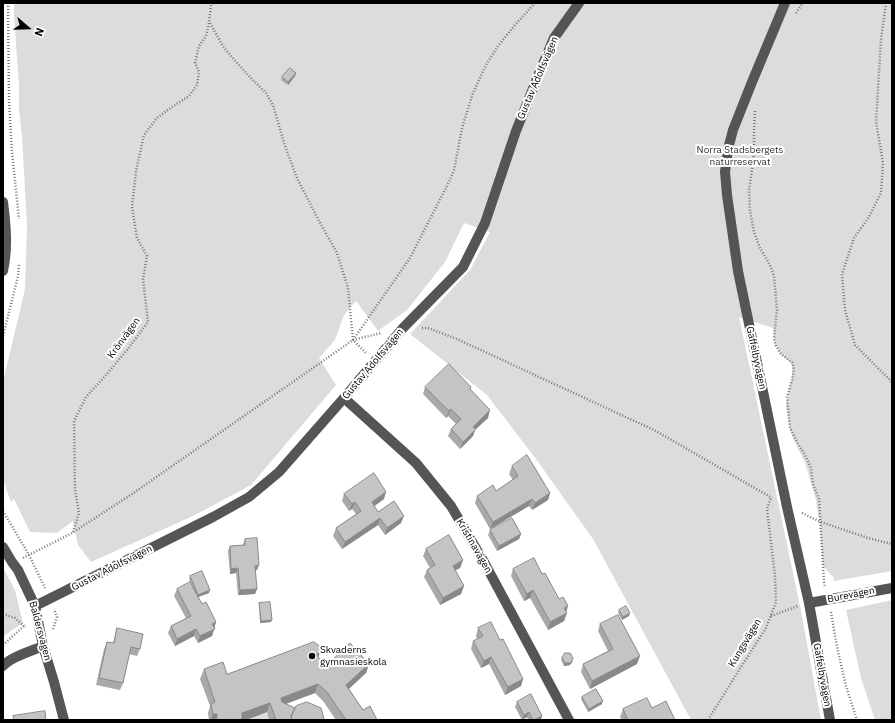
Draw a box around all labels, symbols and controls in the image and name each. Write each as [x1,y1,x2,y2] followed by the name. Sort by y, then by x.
[8,8,48,48] north arrow
[31,26,47,38] text: N
[515,35,561,121] street label: Gustav Adolfsvägen
[697,144,783,168] park label: Norra Stadsbergets naturreservat
[105,315,143,361] street label: Krönvägen
[743,325,769,391] street label: Gaffelbyvägen
[340,326,406,402] street label: Gustav Adolfsvägen
[454,517,494,575] street label: Kristinavägen
[70,543,154,593] street label: Gustav Adolfsvägen
[826,585,876,605] street label: Burevägen
[26,600,54,662] street label: Baldersvägen
[726,617,764,669] street label: Kungsvägen
[811,642,833,708] street label: Gaffelbyvägen
[320,644,387,668] place label: Skvaderns gymnasieskola
[307,651,317,661] marker: Skvaderns gymnasieskola

